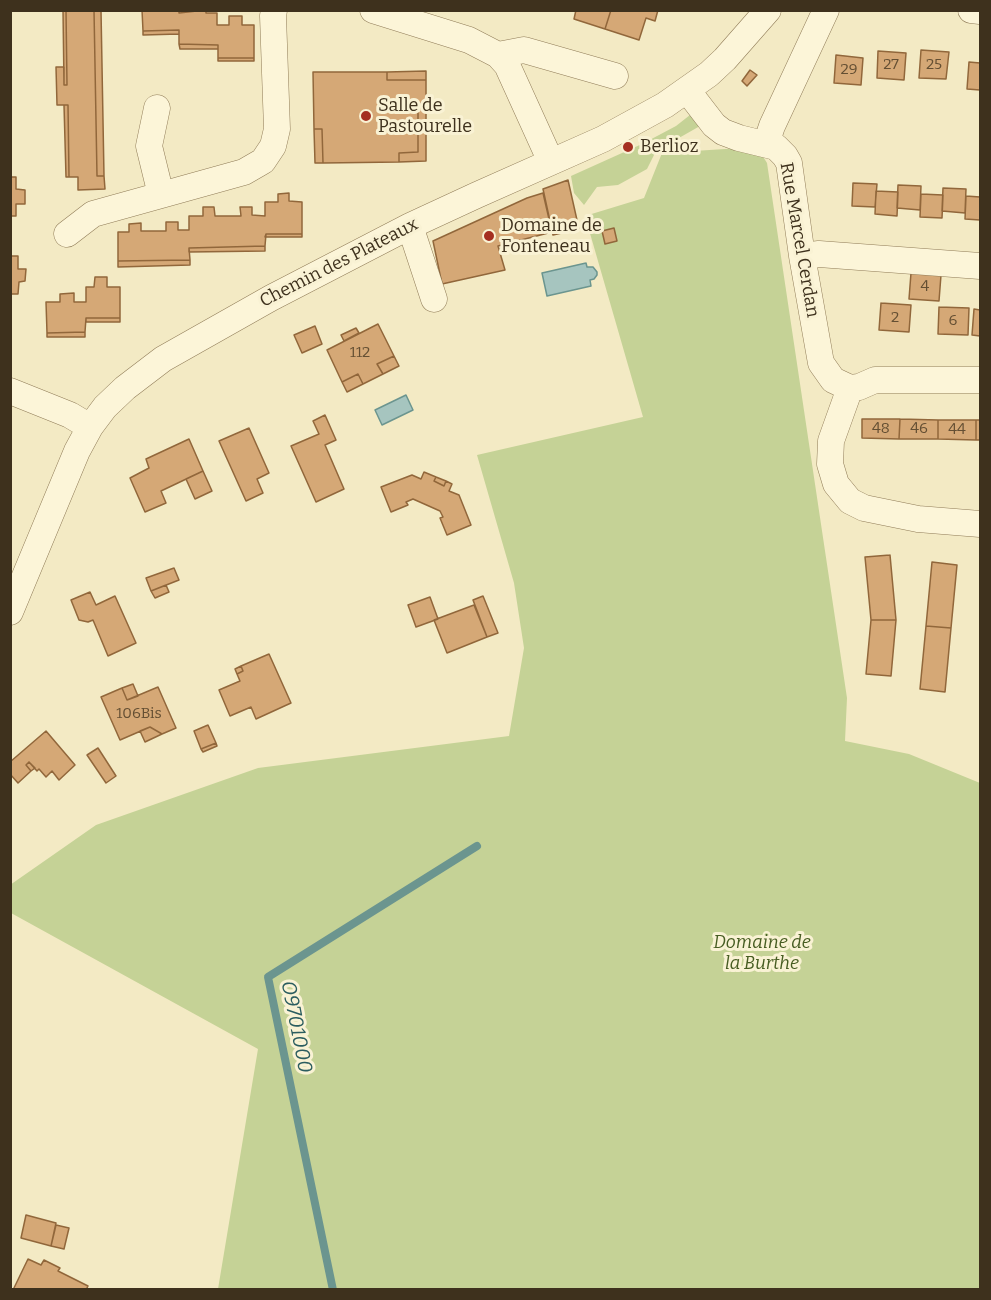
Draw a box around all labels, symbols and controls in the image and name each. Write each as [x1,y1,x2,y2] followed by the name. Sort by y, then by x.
[883,56,899,74] house number: 27
[926,56,942,74] house number: 25
[841,61,857,79] house number: 29
[378,95,472,138] place label: Salle de Pastourelle
[359,109,373,123] marker: Salle de Pastourelle
[640,136,698,158] place label: Berlioz
[621,140,635,154] marker: Berlioz
[775,161,823,319] street label: Rue Marcel Cerdan
[256,214,422,312] street label: Chemin des Plateaux
[501,215,602,258] place label: Domaine de Fonteneau
[482,229,496,243] marker: Domaine de Fonteneau
[921,278,929,296] house number: 4
[891,309,899,327] house number: 2
[949,312,957,330] house number: 6
[350,344,370,362] house number: 112
[872,420,890,438] house number: 48
[910,420,928,438] house number: 46
[948,421,966,439] house number: 44
[116,705,162,723] house number: 106Bis
[713,932,811,974] park label: Domaine de la Burthe
[275,979,317,1075] water label: O9701000

